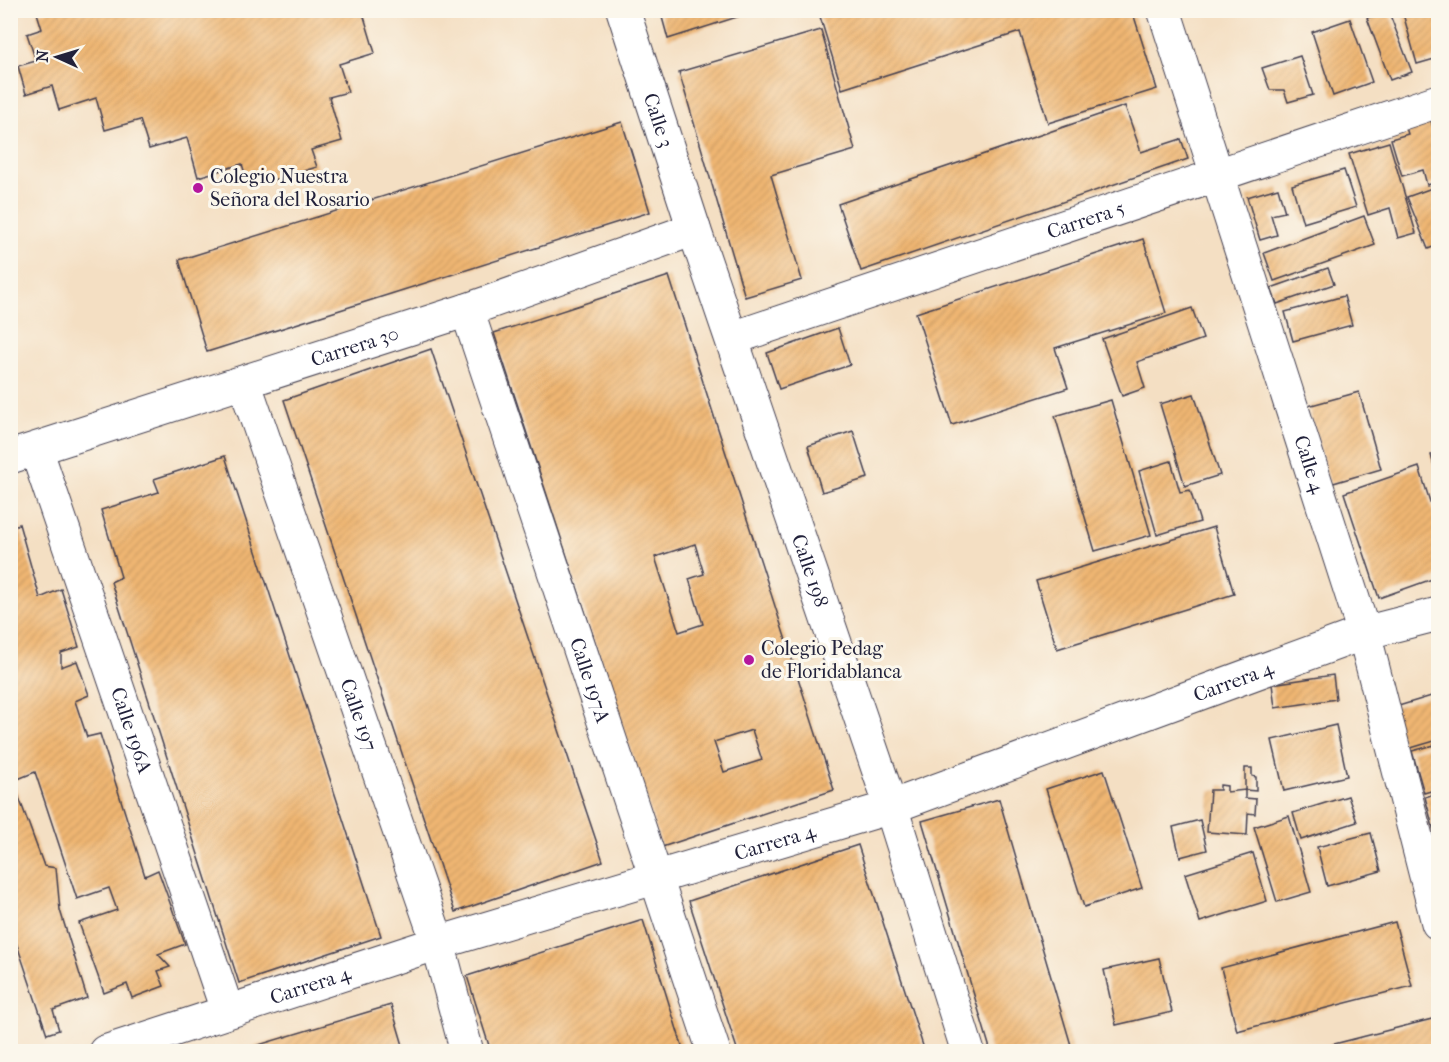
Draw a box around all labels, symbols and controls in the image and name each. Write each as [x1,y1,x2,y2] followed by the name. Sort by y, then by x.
[27,27,87,87] north arrow
[33,48,52,63] text: N
[639,90,678,151] street label: Calle 3
[210,165,370,211] place label: Colegio Nuestra Señora del Rosario
[191,181,205,195] marker: Colegio Nuestra Señora del Rosario
[1044,196,1127,243] street label: Carrera 5
[308,321,401,371] street label: Carrera 30
[1290,432,1330,497] street label: Calle 4
[787,531,833,610] street label: Calle 198
[565,635,615,726] street label: Calle 197A
[761,637,902,683] place label: Colegio Pedag de Floridablanca
[742,653,756,667] marker: Colegio Pedag de Floridablanca
[1190,656,1277,706] street label: Carrera 4
[336,675,382,754] street label: Calle 197
[106,684,157,777] street label: Calle 196A
[732,819,819,865] street label: Carrera 4
[267,961,355,1009] street label: Carrera 4

